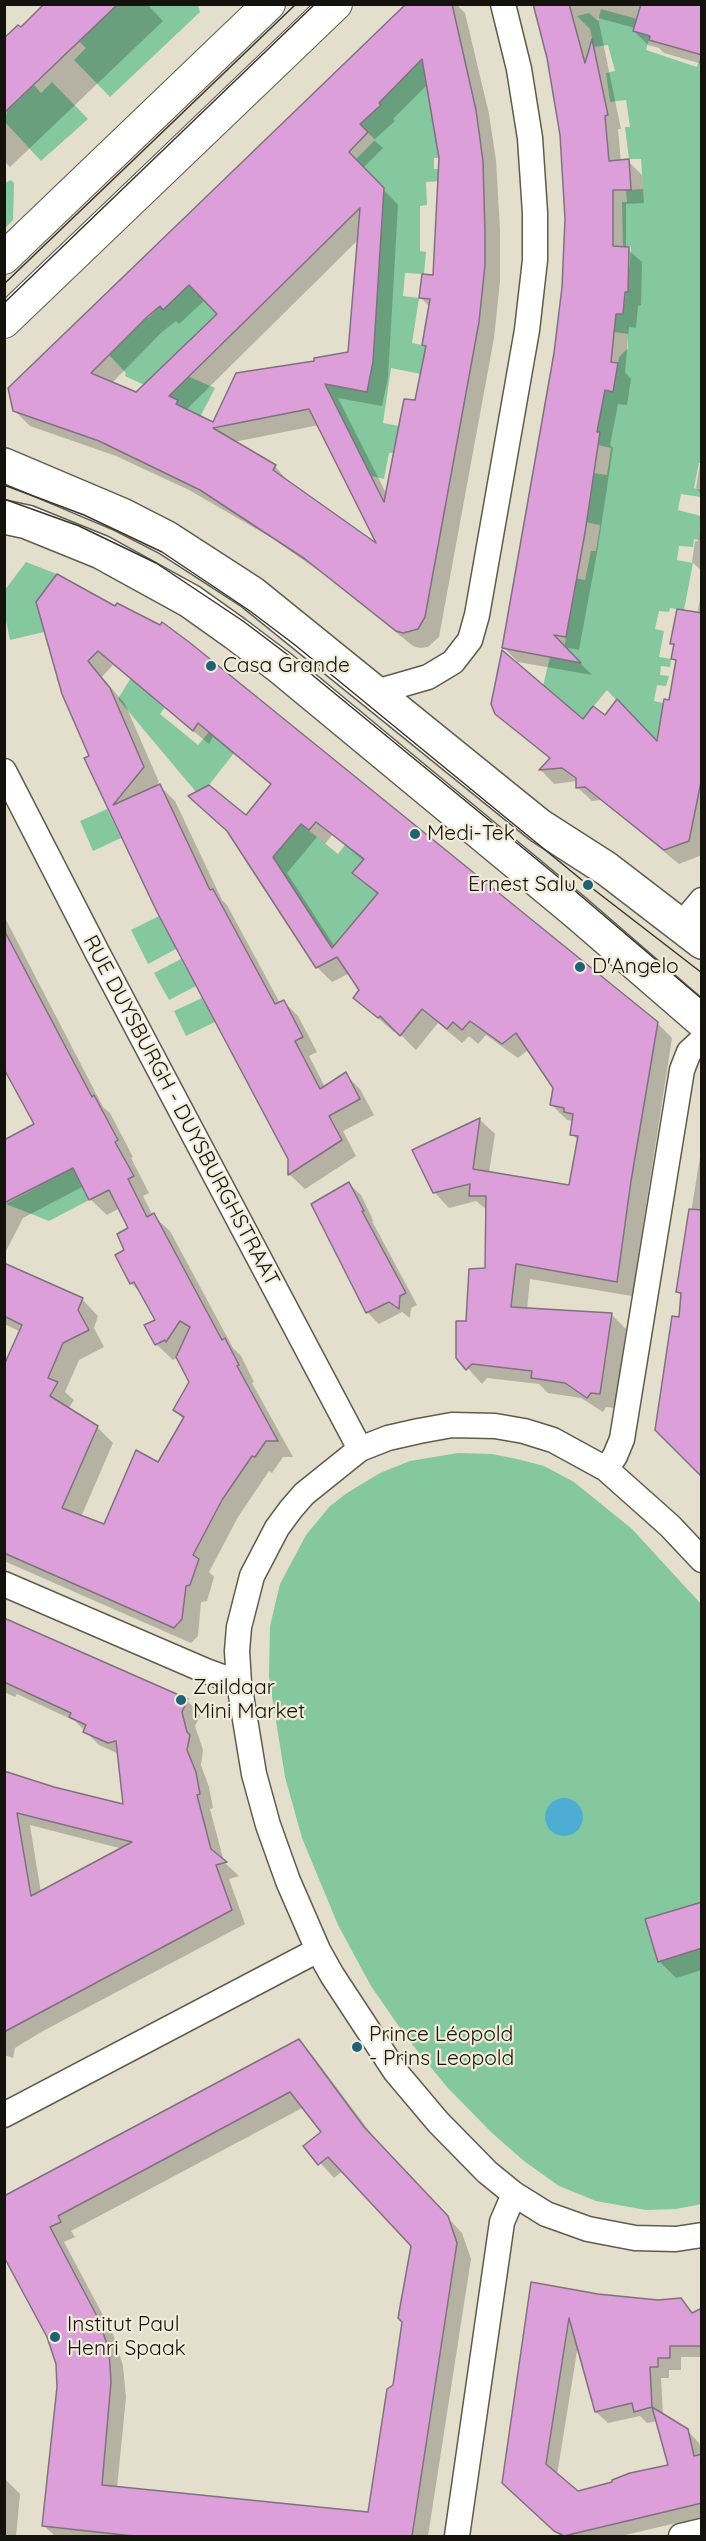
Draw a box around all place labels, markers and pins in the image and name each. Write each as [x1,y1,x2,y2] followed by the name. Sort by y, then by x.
[223,653,350,679] place label: Casa Grande
[204,659,218,673] marker: Casa Grande
[427,821,515,847] place label: Medi-Tek
[408,827,422,841] marker: Medi-Tek
[468,872,576,898] place label: Ernest Salu
[581,878,595,892] marker: Ernest Salu
[592,954,679,980] place label: D'Angelo
[573,960,587,974] marker: D'Angelo
[193,1675,305,1725] place label: Zaildaar Mini Market
[174,1693,188,1707] marker: Zaildaar Mini Market
[369,2022,514,2072] place label: Prince Léopold - Prins Leopold
[350,2040,364,2054] marker: Prince Léopold - Prins Leopold
[67,2312,186,2362] place label: Institut Paul Henri Spaak
[48,2330,62,2344] marker: Institut Paul Henri Spaak

